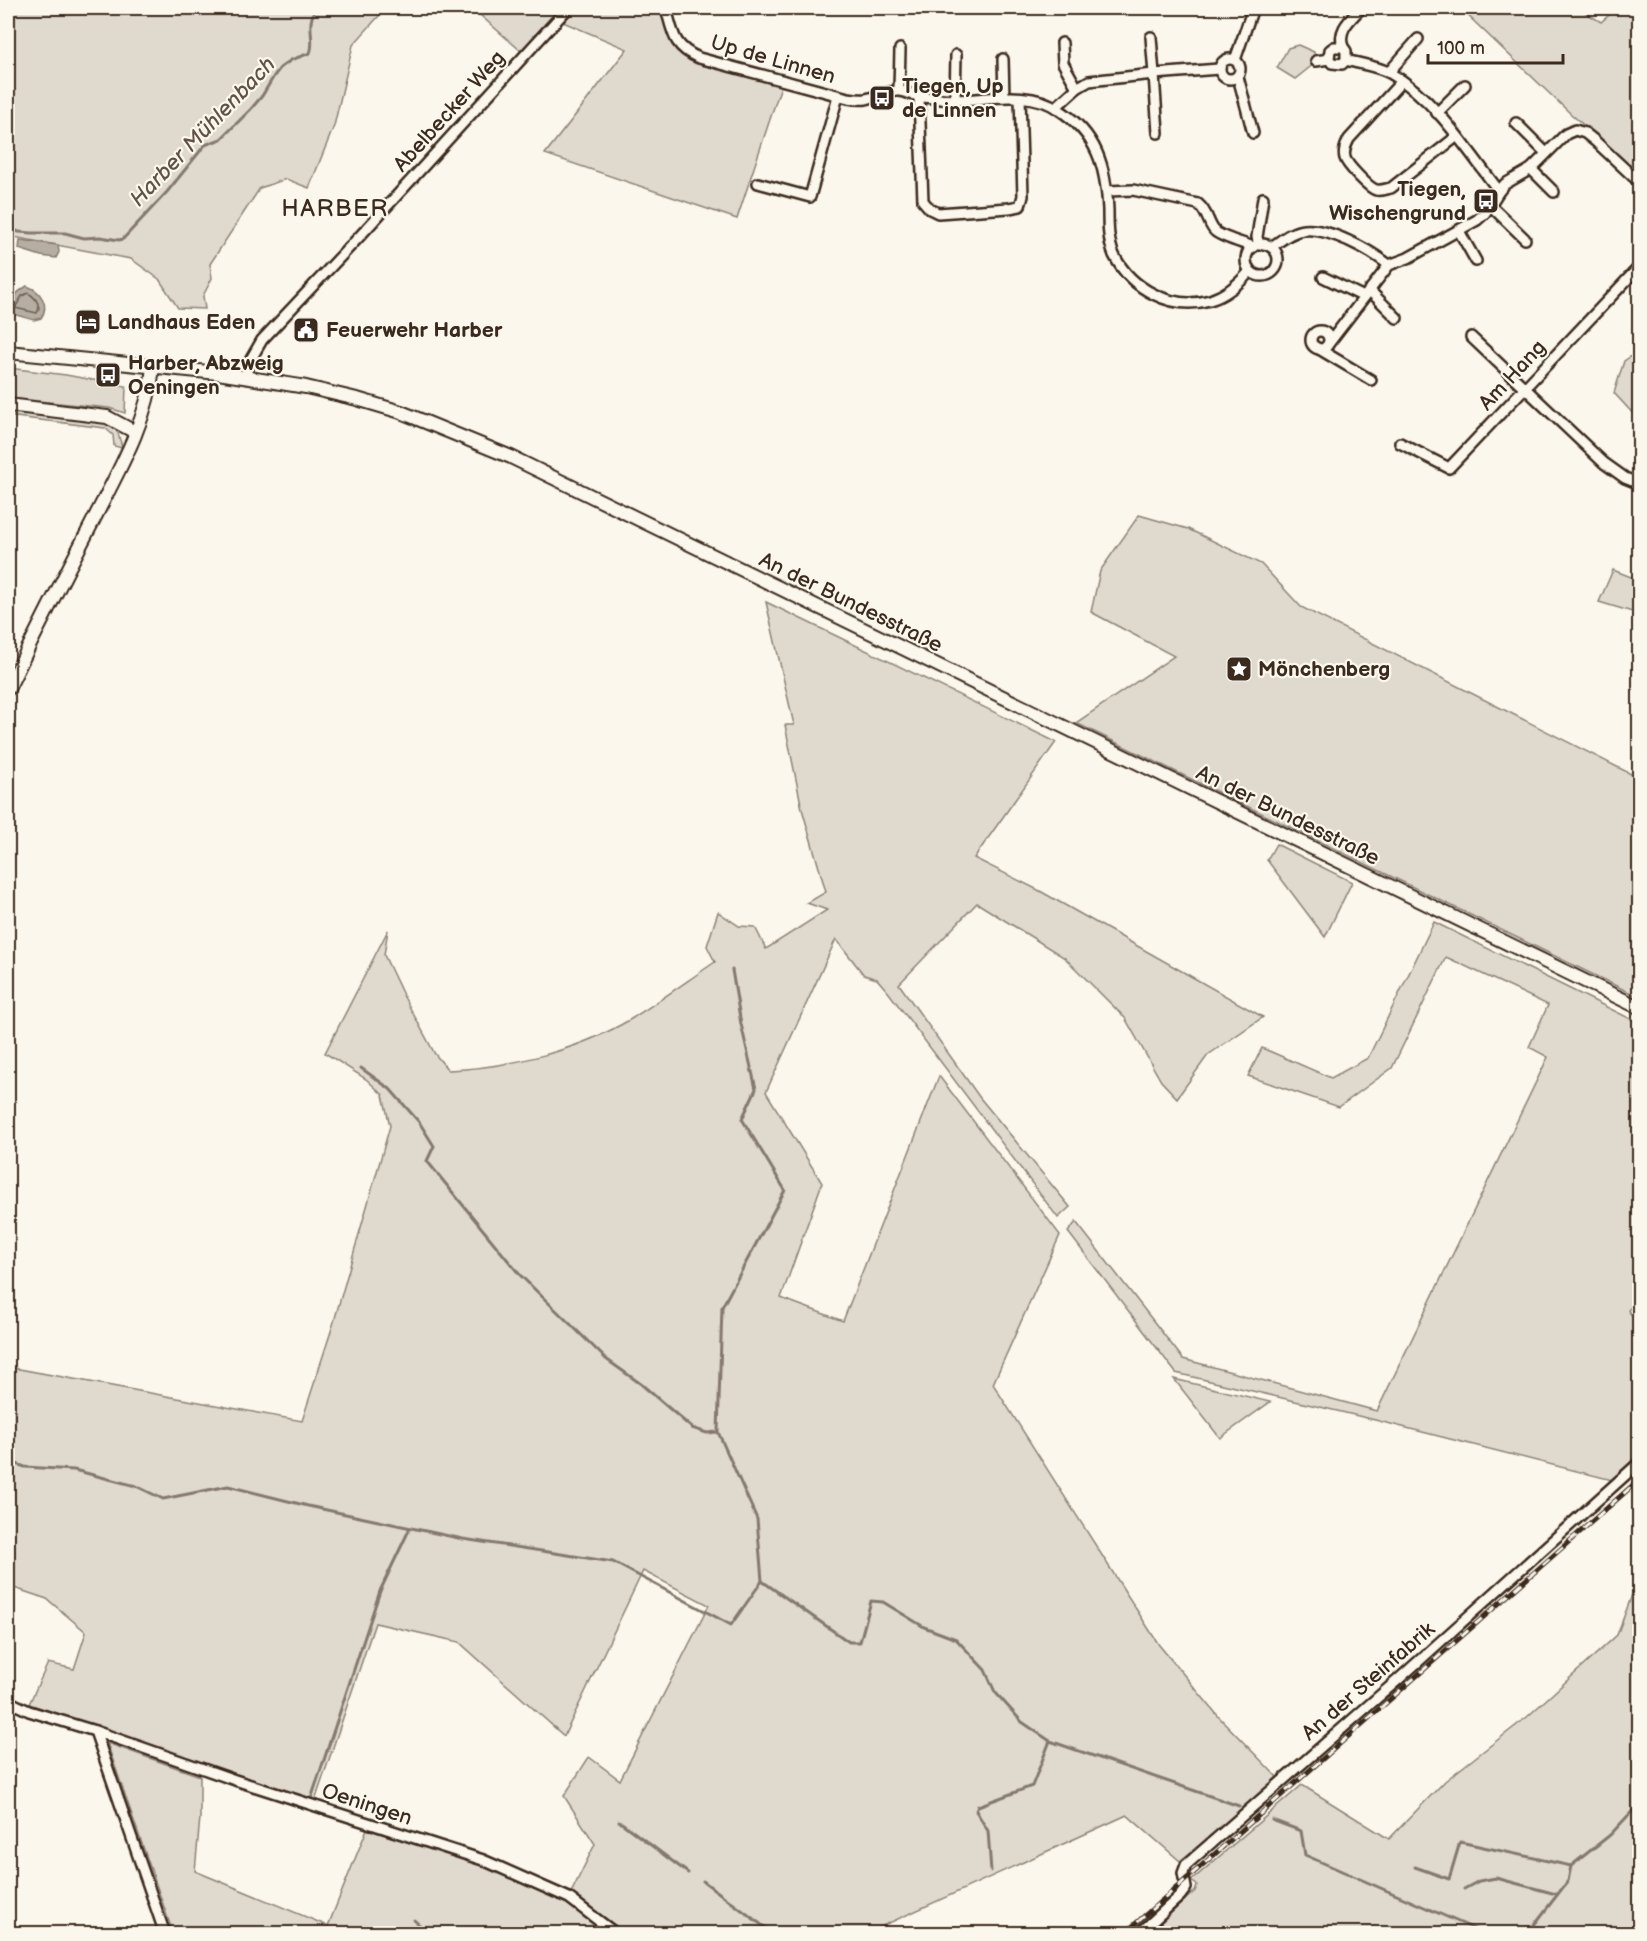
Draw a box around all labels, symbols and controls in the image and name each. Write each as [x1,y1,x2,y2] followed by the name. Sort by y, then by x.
[1428,27,1563,65] scale bar
[708,30,838,89] street label: Up de Linnen
[1437,38,1485,59] text: 100 m
[388,46,510,177] street label: Abelbecker Weg
[125,52,281,212] water label: Harber Mühlenbach
[902,74,1004,123] place label: Tiegen, Up de Linnen
[867,83,897,113] bus stop icon: Tiegen, Up de Linnen
[1329,177,1466,226] place label: Tiegen, Wischengrund
[1471,186,1501,216] bus stop icon: Tiegen, Wischengrund
[281,194,389,223] district label: HARBER
[73,307,103,337] hotel icon: Landhaus Eden
[107,310,255,335] place label: Landhaus Eden
[291,315,321,345] public building icon: Feuerwehr Harber
[326,318,503,343] place label: Feuerwehr Harber
[1474,335,1551,416] street label: Am Hang
[128,351,284,400] place label: Harber, Abzweig Oeningen
[93,360,123,390] bus stop icon: Harber, Abzweig Oeningen
[755,547,947,658] street label: An der Bundesstraße
[1224,654,1254,684] place icon: Mönchenberg
[1258,657,1390,682] place label: Mönchenberg
[1192,760,1384,871] street label: An der Bundesstraße
[1297,1616,1440,1746] street label: An der Steinfabrik
[319,1778,415,1831] street label: Oeningen

